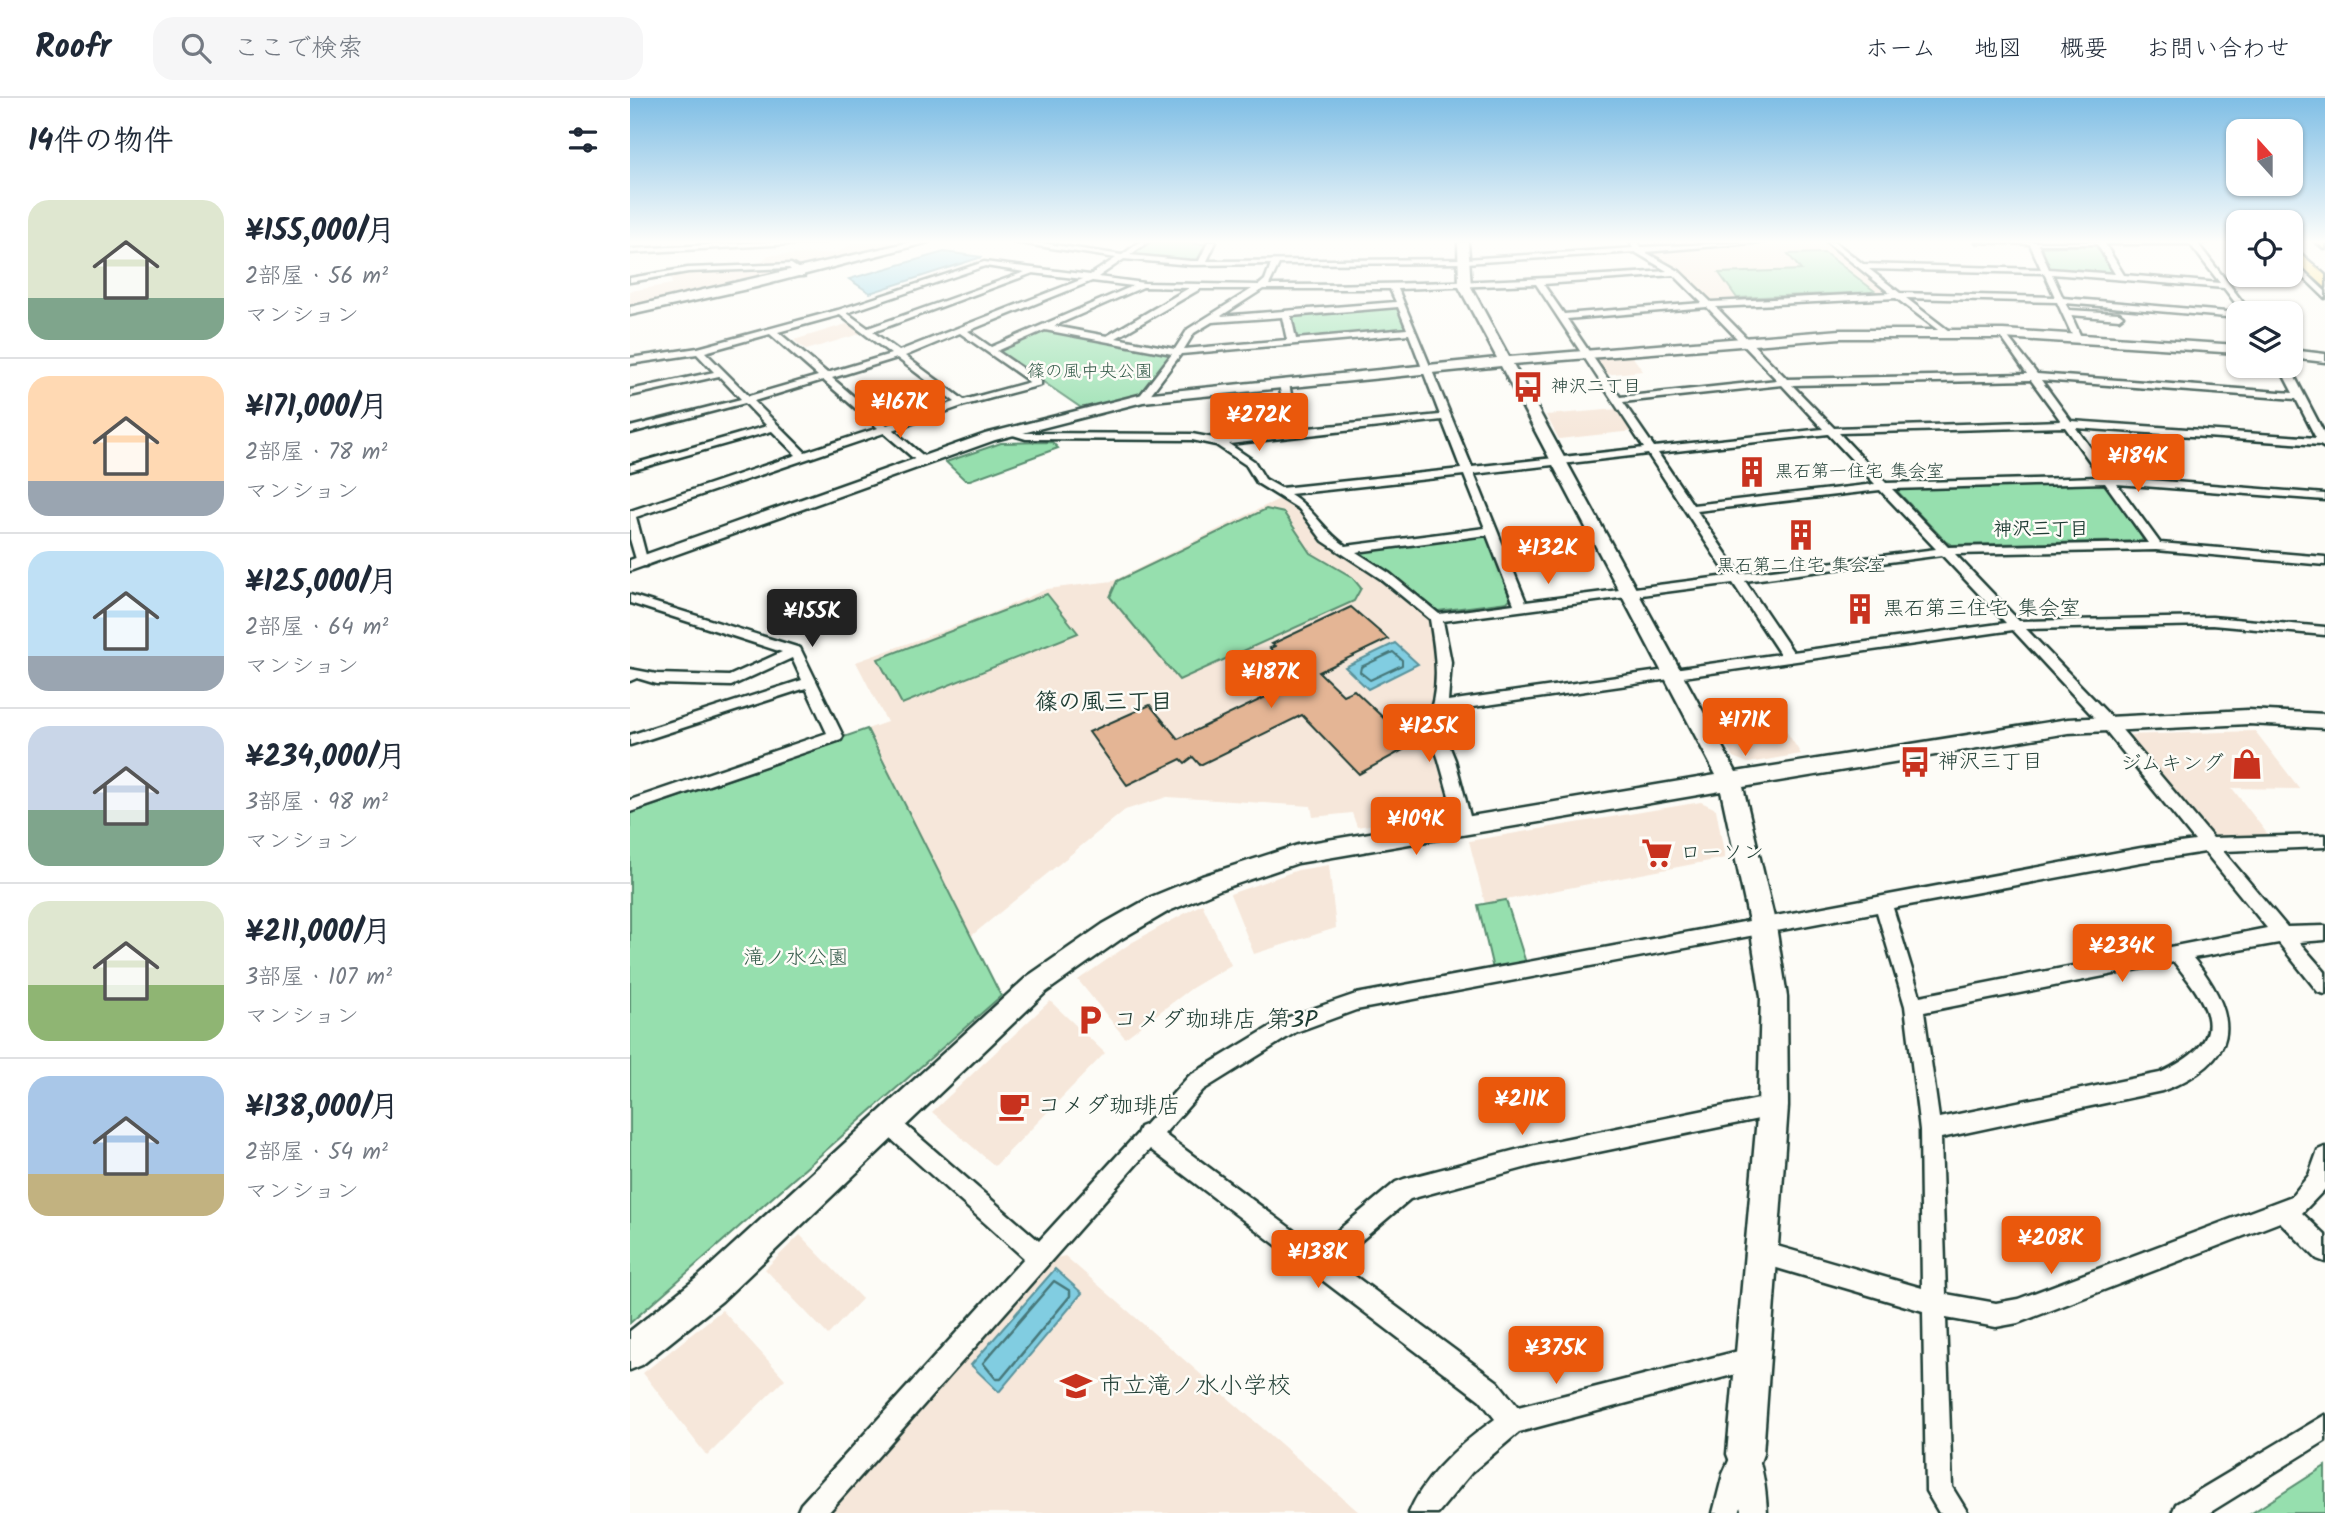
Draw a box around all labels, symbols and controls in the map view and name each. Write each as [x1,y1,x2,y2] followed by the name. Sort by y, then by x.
[153,17,643,80] search box
[35,22,111,75] text: Roofr
[233,28,363,70] text: ここで検索
[177,29,215,67] icon: search
[1865,30,1936,69] text: ホーム
[1974,30,2022,69] text: 地図
[2060,30,2108,69] text: 概要
[2146,30,2290,69] text: お問い合わせ
[28,118,173,166] text: 14件の物件
[2226,119,2303,196] north arrow
[2226,119,2303,378] map controls
[564,121,602,159] icon: filters
[245,208,395,256] text: ¥155,000/月
[2226,210,2303,287] button: locate
[84,228,168,312] icon: home
[245,259,388,295] text: 2部屋 · 56 m²
[245,298,359,334] text: マンション
[2226,301,2303,378] button: layers
[1027,358,1153,387] park label: 篠の風中央公園
[1511,370,1545,404] bus stop icon: 神沢二丁目
[1551,373,1641,402] place label: 神沢二丁目
[851,380,949,440] pin: ¥167K
[245,384,388,432] text: ¥171,000/月
[871,385,929,421] text: ¥167K
[1210,394,1308,453] pin: ¥272K
[1226,398,1292,434] text: ¥272K
[84,404,168,488] icon: home
[2089,434,2187,494] pin: ¥184K
[245,435,387,471] text: 2部屋 · 78 m²
[2107,439,2169,475] text: ¥184K
[1735,455,1769,489] building icon: 黒石第一住宅 集会室
[1775,458,1944,487] place label: 黒石第一住宅 集会室
[245,474,359,510] text: マンション
[1993,515,2089,545] district label: 神沢三丁目
[1784,518,1818,552] building icon: 黒石第二住宅 集会室
[1499,526,1597,586] pin: ¥132K
[1518,531,1578,567] text: ¥132K
[1716,552,1886,581] place label: 黒石第二住宅 集会室
[245,559,398,607] text: ¥125,000/月
[84,579,168,663] icon: home
[763,589,861,649] pin: ¥155K
[1843,592,1877,626] building icon: 黒石第三住宅 集会室
[1883,593,2080,626] place label: 黒石第三住宅 集会室
[783,594,841,630] text: ¥155K
[245,610,388,646] text: 2部屋 · 64 m²
[245,649,359,685] text: マンション
[1222,650,1320,710] pin: ¥187K
[1241,655,1301,691] text: ¥187K
[1035,685,1173,721] district label: 篠の風三丁目
[1696,698,1794,758] pin: ¥171K
[1719,703,1771,739] text: ¥171K
[1380,704,1478,764] pin: ¥125K
[1399,709,1459,745] text: ¥125K
[245,734,406,782] text: ¥234,000/月
[1898,745,1932,779] bus stop icon: 神沢三丁目
[1938,746,2043,779] place label: 神沢三丁目
[2230,747,2264,781] shop icon: ジムキング
[2120,748,2224,781] place label: ジムキング
[84,754,168,838] icon: home
[245,785,388,821] text: 3部屋 · 98 m²
[1367,798,1465,857] pin: ¥109K
[1387,802,1445,838] text: ¥109K
[245,824,359,860] text: マンション
[1640,836,1674,870] supermarket icon: ローソン
[1680,837,1764,870] place label: ローソン
[245,909,392,957] text: ¥211,000/月
[2073,924,2171,984] pin: ¥234K
[84,929,168,1013] icon: home
[2089,929,2155,965] text: ¥234K
[744,942,849,975] park label: 滝ノ水公園
[245,960,392,996] text: 3部屋 · 107 m²
[245,999,359,1035] text: マンション
[1113,1001,1318,1040] place label: コメダ珈琲店 第3P
[1073,1003,1107,1037] parking icon: コメダ珈琲店 第3P
[1473,1077,1571,1137] pin: ¥211K
[1494,1082,1550,1118] text: ¥211K
[245,1084,399,1132] text: ¥138,000/月
[1037,1087,1181,1126] place label: コメダ珈琲店
[997,1089,1031,1123] cafe icon: コメダ珈琲店
[84,1104,168,1188] icon: home
[245,1135,388,1171] text: 2部屋 · 54 m²
[245,1174,359,1210] text: マンション
[2002,1216,2100,1276] pin: ¥208K
[2018,1221,2084,1257] text: ¥208K
[1269,1230,1367,1290] pin: ¥138K
[1287,1235,1349,1271] text: ¥138K
[1507,1326,1605,1386] pin: ¥375K
[1524,1331,1588,1367] text: ¥375K
[1099,1367,1291,1406] place label: 市立滝ノ水小学校
[1059,1369,1093,1403] school or university icon: 市立滝ノ水小学校

